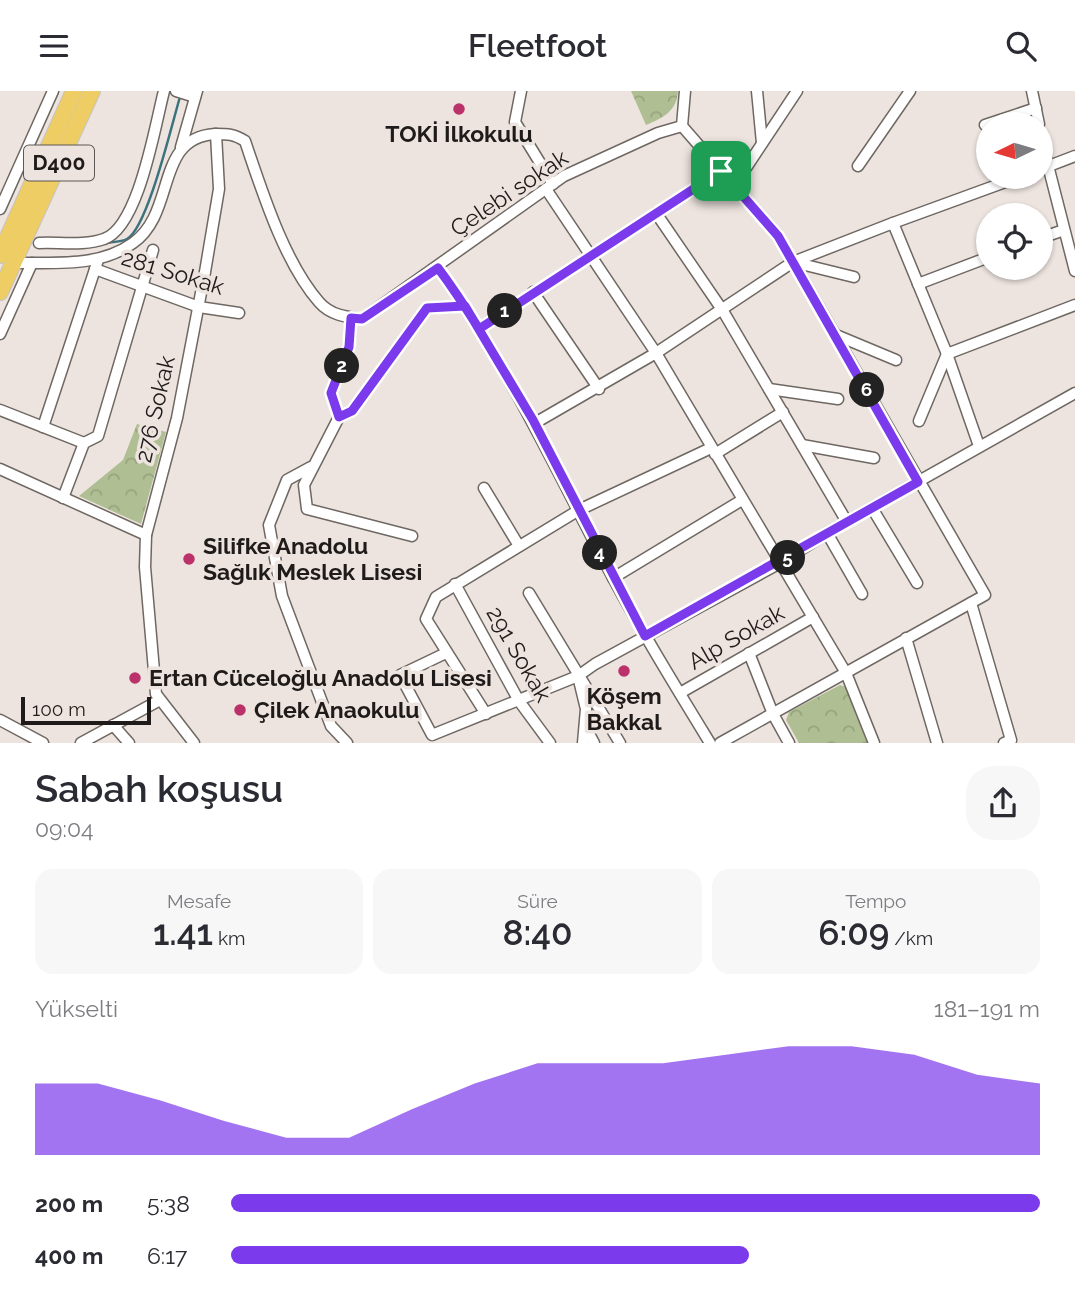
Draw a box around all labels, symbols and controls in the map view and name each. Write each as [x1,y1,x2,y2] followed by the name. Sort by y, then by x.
[35,27,73,65] icon: menu
[468,27,607,64] text: Fleetfoot
[1002,27,1040,65] icon: search
[451,101,467,117] marker: TOKİ İlkokulu
[976,112,1054,189] north arrow
[976,112,1053,280] map controls
[385,120,533,147] place label: TOKİ İlkokulu
[691,141,751,201] pin
[445,143,573,242] street label: Çelebi sokak
[24,146,94,181] road number: D400
[702,152,740,190] icon: arrive
[976,203,1053,280] button: locate
[119,243,228,300] street label: 281 Sokak
[488,293,522,329] pin: 1
[500,299,509,321] text: 1
[324,349,360,383] pin: 2
[129,353,180,465] street label: 276 Sokak
[336,354,347,376] text: 2
[850,373,884,407] pin: 6
[861,378,872,400] text: 6
[203,532,422,585] place label: Silifke Anadolu Sağlık Meslek Lisesi
[582,535,618,571] pin: 4
[770,540,806,575] pin: 5
[594,541,605,563] text: 4
[782,546,793,568] text: 5
[181,551,197,567] marker: Silifke Anadolu Sağlık Meslek Lisesi
[683,598,789,675] street label: Alp Sokak
[481,601,558,706] street label: 291 Sokak
[616,663,632,679] marker: Köşem Bakkal
[149,664,492,691] place label: Ertan Cüceloğlu Anadolu Lisesi
[127,670,143,686] marker: Ertan Cüceloğlu Anadolu Lisesi
[586,682,662,735] place label: Köşem Bakkal
[21,694,150,726] scale bar
[254,696,419,723] place label: Çilek Anaokulu
[32,698,86,720] text: 100 m
[232,702,248,718] marker: Çilek Anaokulu
[35,766,283,811] text: Sabah koşusu
[966,766,1040,840] button: share
[35,815,94,842] text: 09:04
[167,890,231,912] text: Mesafe
[517,890,558,912] text: Süre
[845,890,906,912] text: Tempo
[153,912,213,953] text: 1.41
[502,912,573,953] text: 8:40
[818,912,889,953] text: 6:09
[213,927,245,949] text: km
[889,927,933,949] text: /km
[35,995,118,1022] text: Yükselti
[934,995,1040,1022] text: 181–191 m
[35,1190,103,1217] text: 200 m
[147,1190,190,1217] text: 5:38
[35,1242,103,1269] text: 400 m
[147,1242,187,1269] text: 6:17

